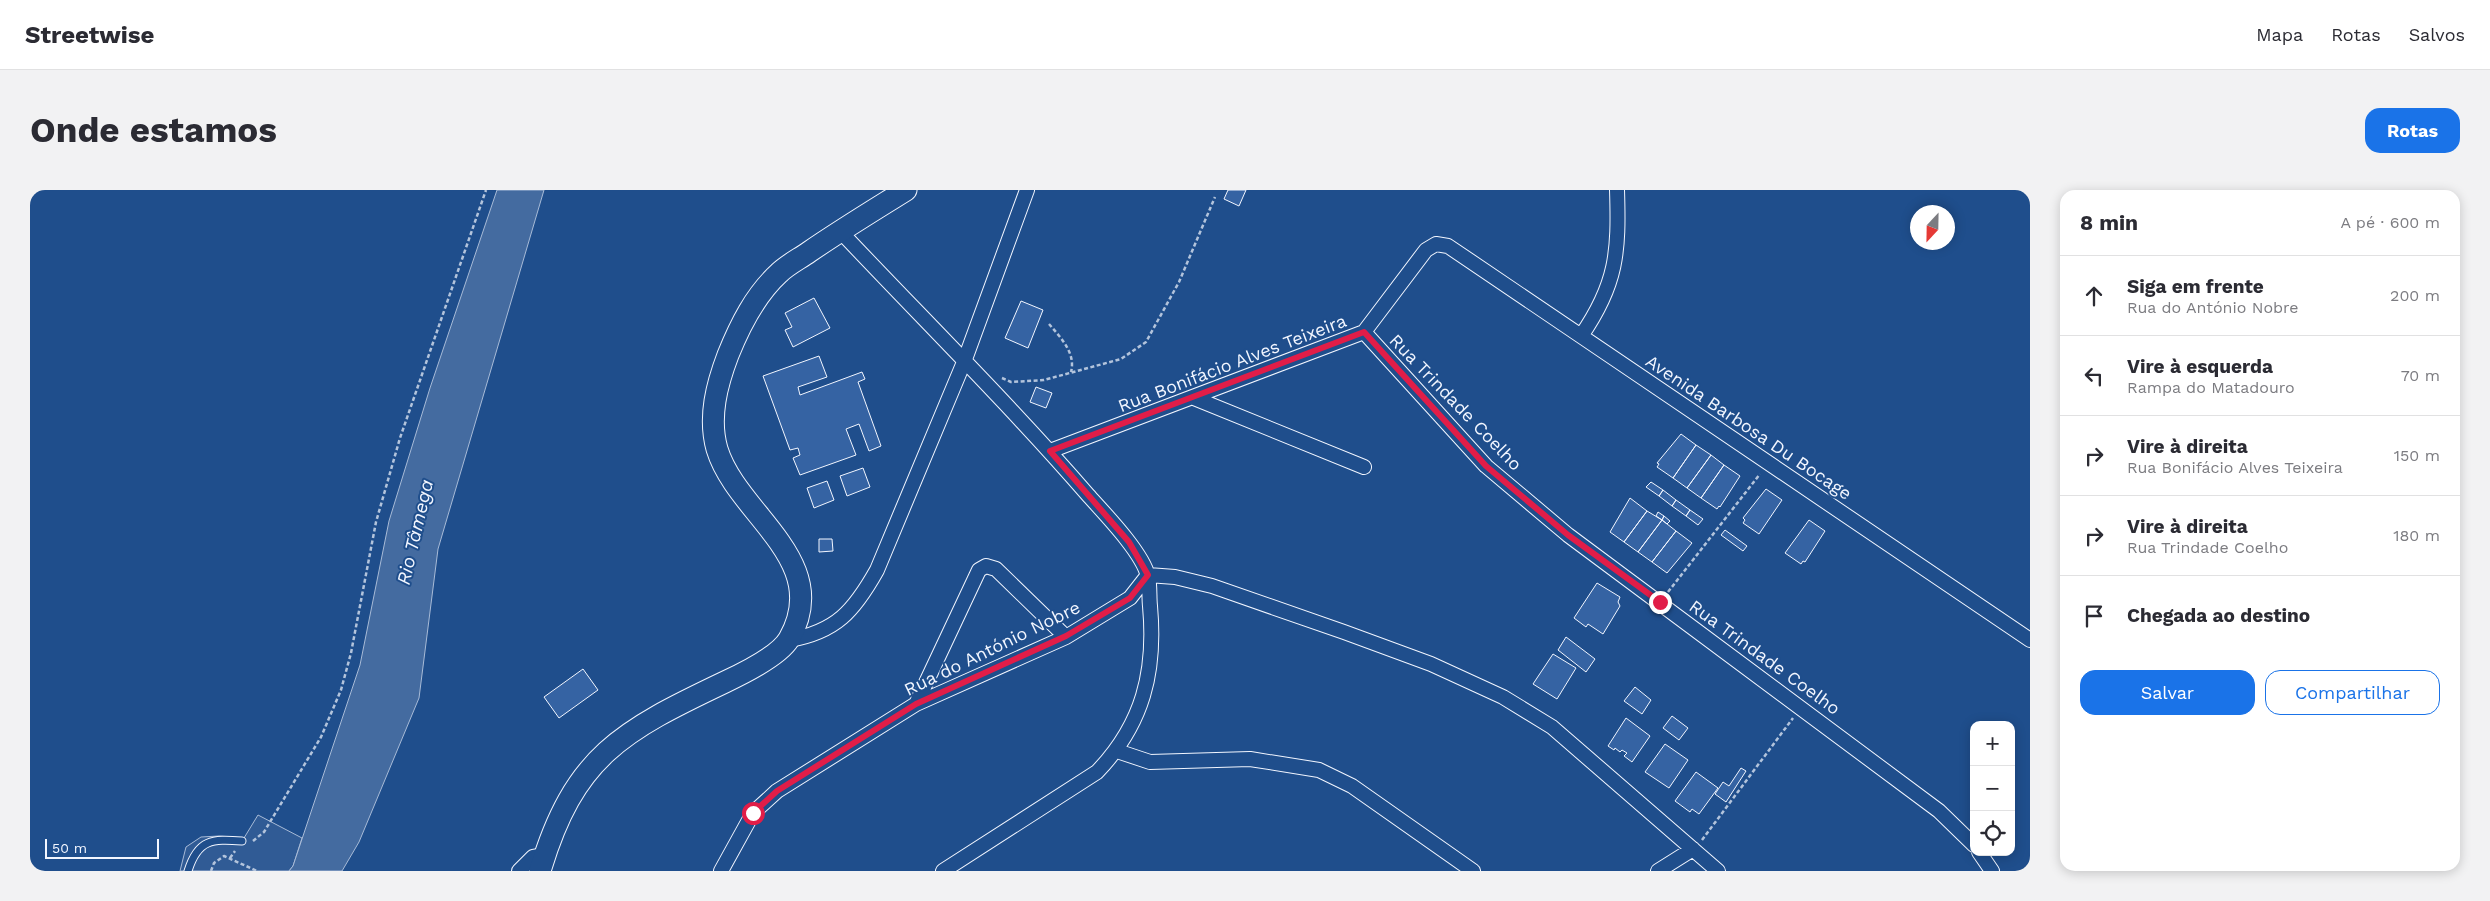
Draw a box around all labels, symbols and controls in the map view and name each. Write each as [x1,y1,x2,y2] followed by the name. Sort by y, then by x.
[25,21,154,49] text: Streetwise
[2256,24,2303,45] text: Mapa
[2331,24,2381,45] text: Rotas
[2409,24,2465,45] text: Salvos
[2365,108,2460,153] button: Rotas
[30,109,277,151] text: Onde estamos
[1910,205,1955,250] north arrow
[2080,210,2138,235] text: 8 min
[2340,213,2440,232] text: A pé · 600 m
[2127,275,2264,298] text: Siga em frente
[2080,282,2108,310] icon: ahead
[2390,286,2440,305] text: 200 m
[2127,298,2299,317] text: Rua do António Nobre
[1115,310,1349,416] street label: Rua Bonifácio Alves Teixeira
[1385,329,1527,475] street label: Rua Trindade Coelho
[1642,350,1856,504] street label: Avenida Barbosa Du Bocage
[2127,355,2273,378] text: Vire à esquerda
[2080,362,2108,390] icon: left
[2401,366,2440,385] text: 70 m
[2127,378,2295,397] text: Rampa do Matadouro
[2127,435,2248,458] text: Vire à direita
[2080,442,2108,470] icon: right
[2394,446,2440,465] text: 150 m
[2127,458,2343,477] text: Rua Bonifácio Alves Teixeira
[392,477,438,587] water label: Rio Tâmega
[2127,515,2248,538] text: Vire à direita
[2080,522,2108,550] icon: right
[2393,526,2440,545] text: 180 m
[2127,538,2288,557] text: Rua Trindade Coelho
[1649,591,1672,614] route end
[1685,595,1845,719] street label: Rua Trindade Coelho
[901,596,1083,700] street label: Rua do António Nobre
[2080,602,2108,630] icon: arrive
[2127,604,2310,627] text: Chegada ao destino
[2080,670,2255,715] button: Salvar
[2265,670,2440,715] button: Compartilhar
[1970,721,2015,856] map controls
[1970,721,2015,766] button: +
[1970,766,2015,811] button: −
[742,802,765,825] route start
[1970,811,2015,856] button: locate
[45,836,159,859] scale bar
[52,840,87,856] text: 50 m

